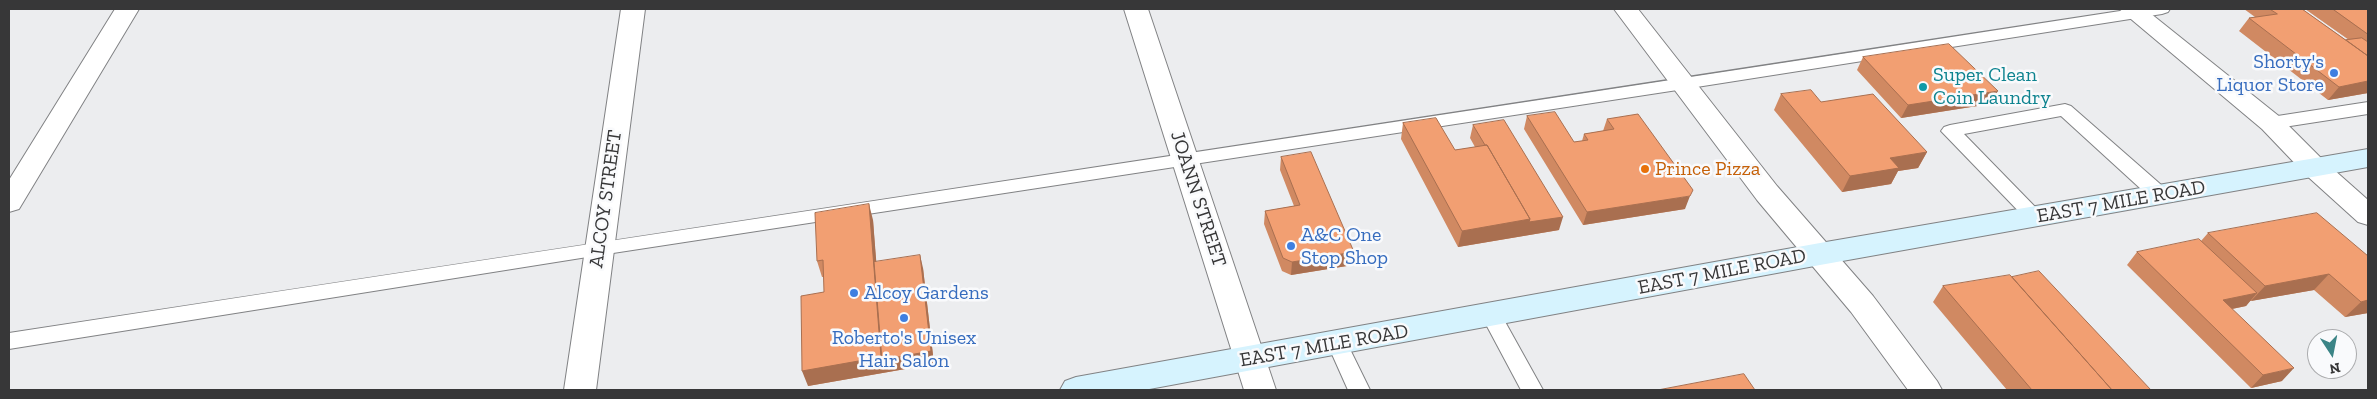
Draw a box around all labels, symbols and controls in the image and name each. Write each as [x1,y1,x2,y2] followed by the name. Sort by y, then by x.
[2216,50,2324,97] place label: Shorty's Liquor Store
[1933,63,2051,110] place label: Super Clean Coin Laundry
[2328,67,2340,79] marker: Shorty's Liquor Store
[1917,81,1929,93] marker: Super Clean Coin Laundry
[1165,128,1231,270] street label: JOANN STREET
[584,129,628,269] street label: ALCOY STREET
[1655,157,1760,181] place label: Prince Pizza
[1639,163,1651,175] marker: Prince Pizza
[2035,175,2207,229] street label: EAST 7 MILE ROAD
[1301,223,1388,270] place label: A&C One Stop Shop
[1285,240,1297,252] marker: A&C One Stop Shop
[1636,244,1808,300] street label: EAST 7 MILE ROAD
[864,281,989,305] place label: Alcoy Gardens
[848,287,860,299] marker: Alcoy Gardens
[898,312,910,324] marker: Roberto's Unisex Hair Salon
[1238,319,1410,373] street label: EAST 7 MILE ROAD
[832,326,976,373] place label: Roberto's Unisex Hair Salon
[2307,329,2357,379] north arrow
[2328,359,2342,378] text: N

